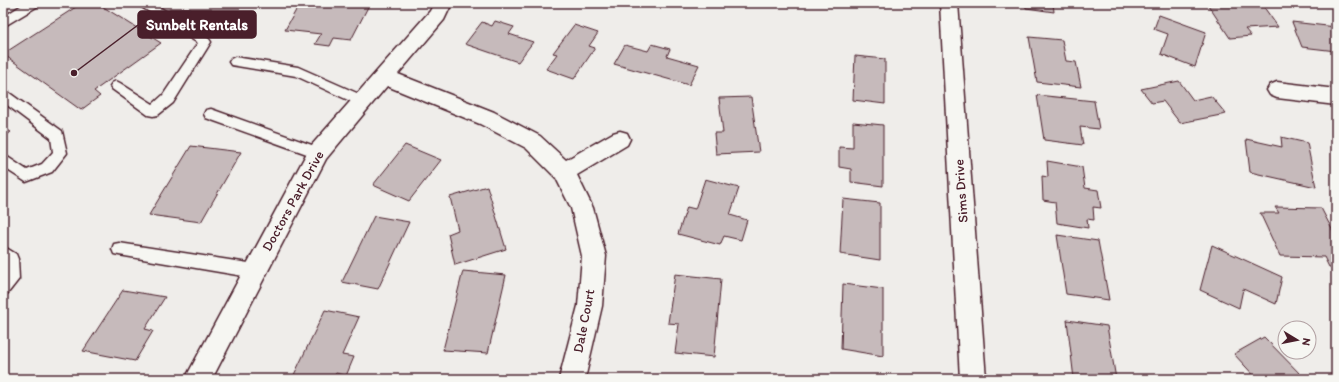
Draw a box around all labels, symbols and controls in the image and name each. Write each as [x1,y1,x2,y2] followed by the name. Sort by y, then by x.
[138,11,256,38] callout: Sunbelt Rentals
[146,16,248,34] text: Sunbelt Rentals
[258,147,328,254] street label: Doctors Park Drive
[950,158,972,223] street label: Sims Drive
[569,288,599,354] street label: Dale Court
[1277,320,1317,360] north arrow
[1299,337,1313,346] text: N

